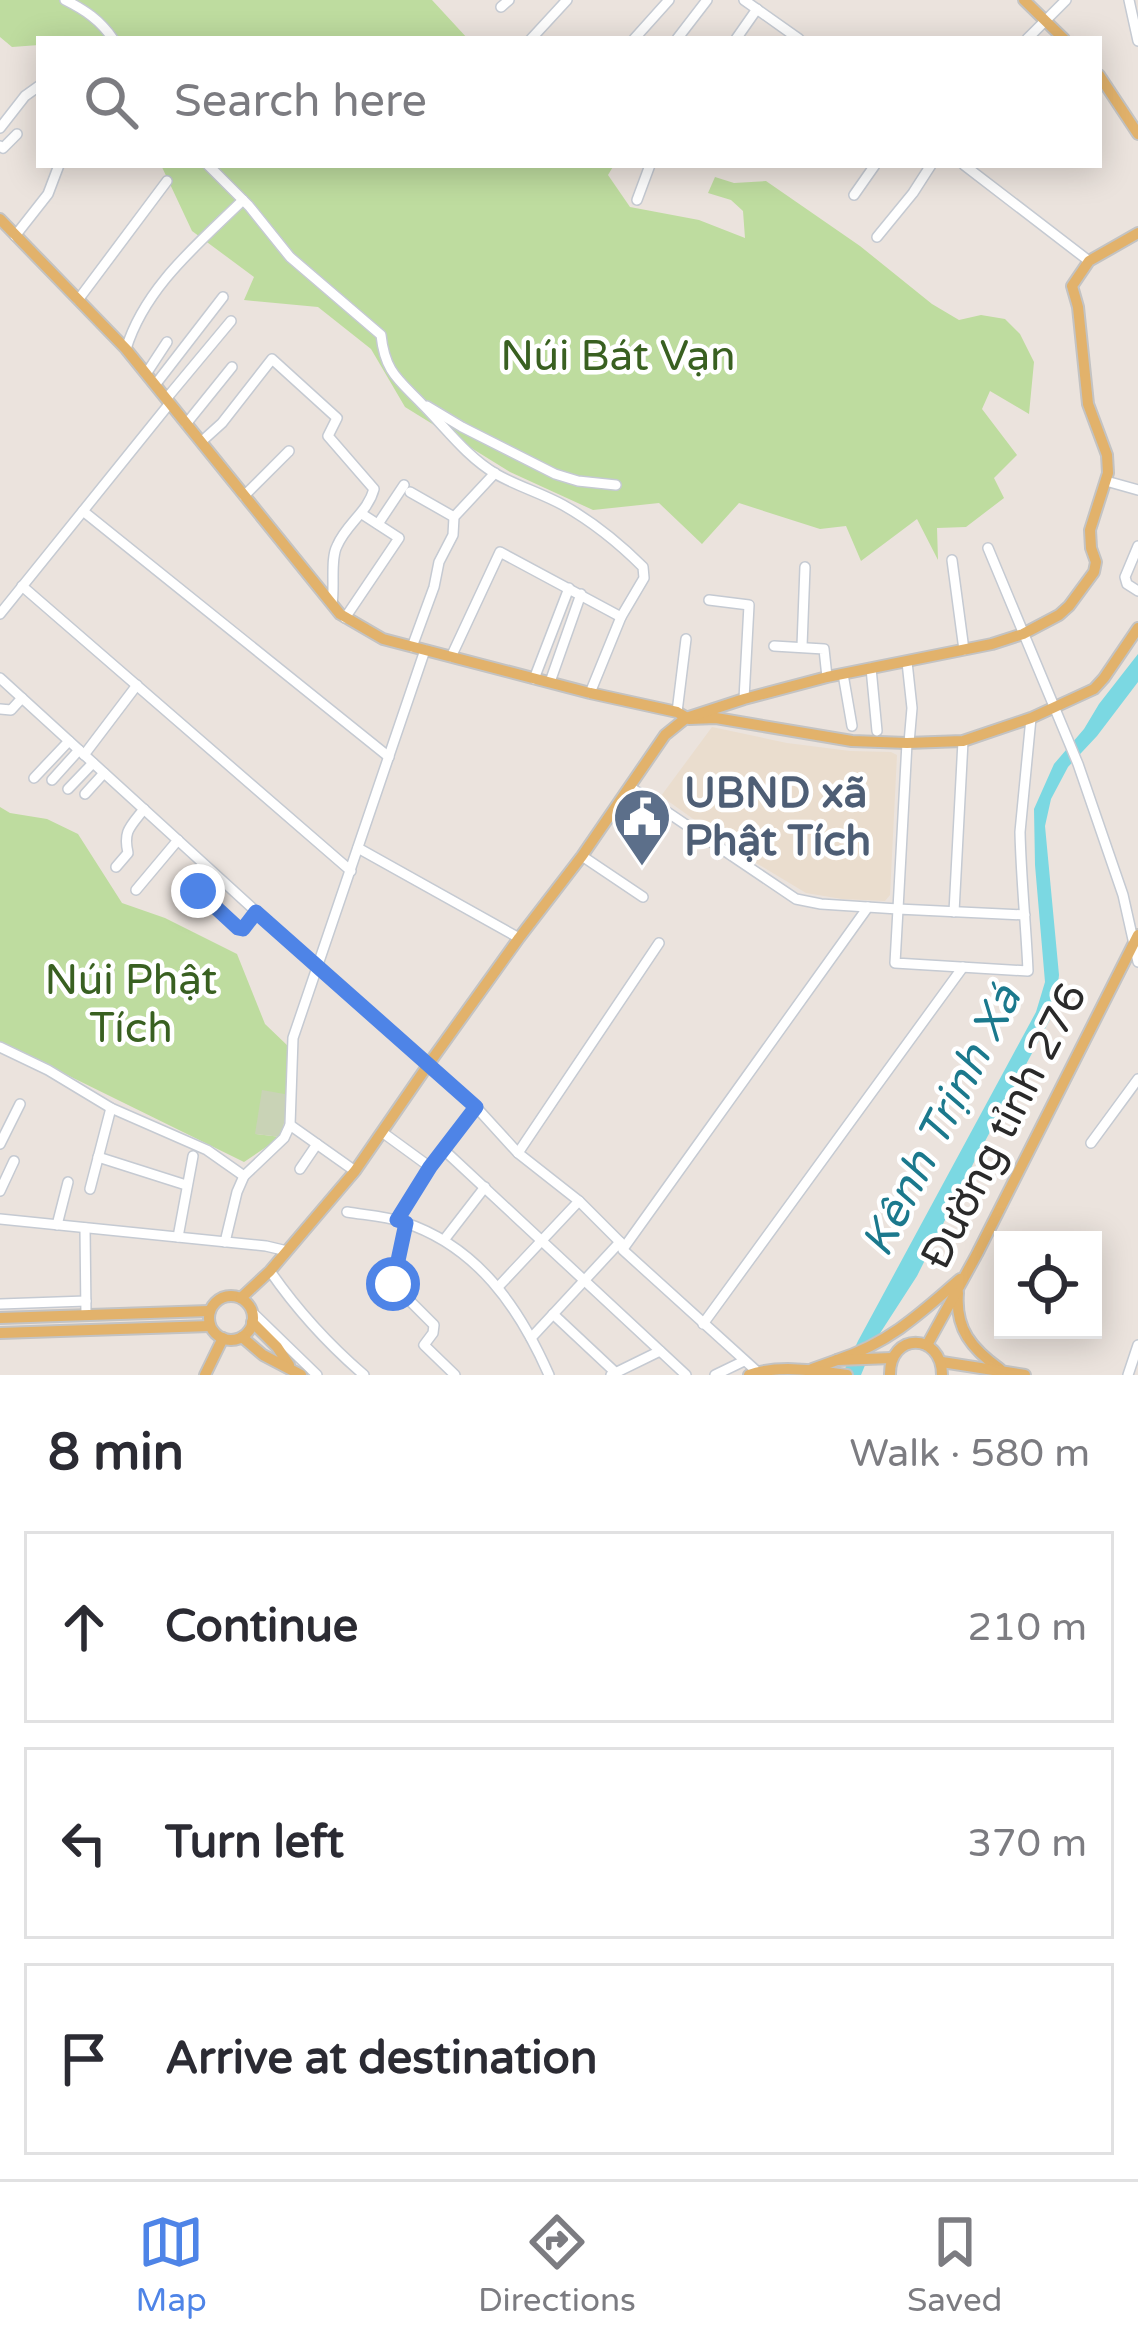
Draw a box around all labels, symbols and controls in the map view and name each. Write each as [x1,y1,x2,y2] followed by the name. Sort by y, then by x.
[36,36,1102,168] search box
[78,69,144,135] icon: search
[174,75,427,129] text: Search here
[500,331,736,382] park label: Núi Bát Vạn
[684,768,871,867] place label: UBND xã Phật Tích
[611,786,673,868] public building icon: UBND xã Phật Tích
[171,864,225,918] route end
[45,955,217,1054] park label: Núi Phật Tích
[851,975,1034,1265] water label: Kênh Trịnh Xá
[910,975,1098,1277] street label: Đường tỉnh 276
[994,1231,1102,1339] map controls
[994,1231,1102,1339] button: locate
[366,1257,420,1311] route start
[48,1422,184,1484] text: 8 min
[849,1430,1090,1477] text: Walk · 580 m
[51,1594,117,1660] icon: ahead
[165,1600,358,1654] text: Continue
[968,1604,1087,1651] text: 210 m
[51,1810,117,1876] icon: left
[165,1816,344,1870] text: Turn left
[968,1820,1087,1867] text: 370 m
[51,2026,117,2092] icon: arrive
[165,2032,597,2086] text: Arrive at destination
[136,2209,207,2320] tab: Map
[478,2209,636,2320] tab: Directions
[907,2209,1002,2320] tab: Saved

